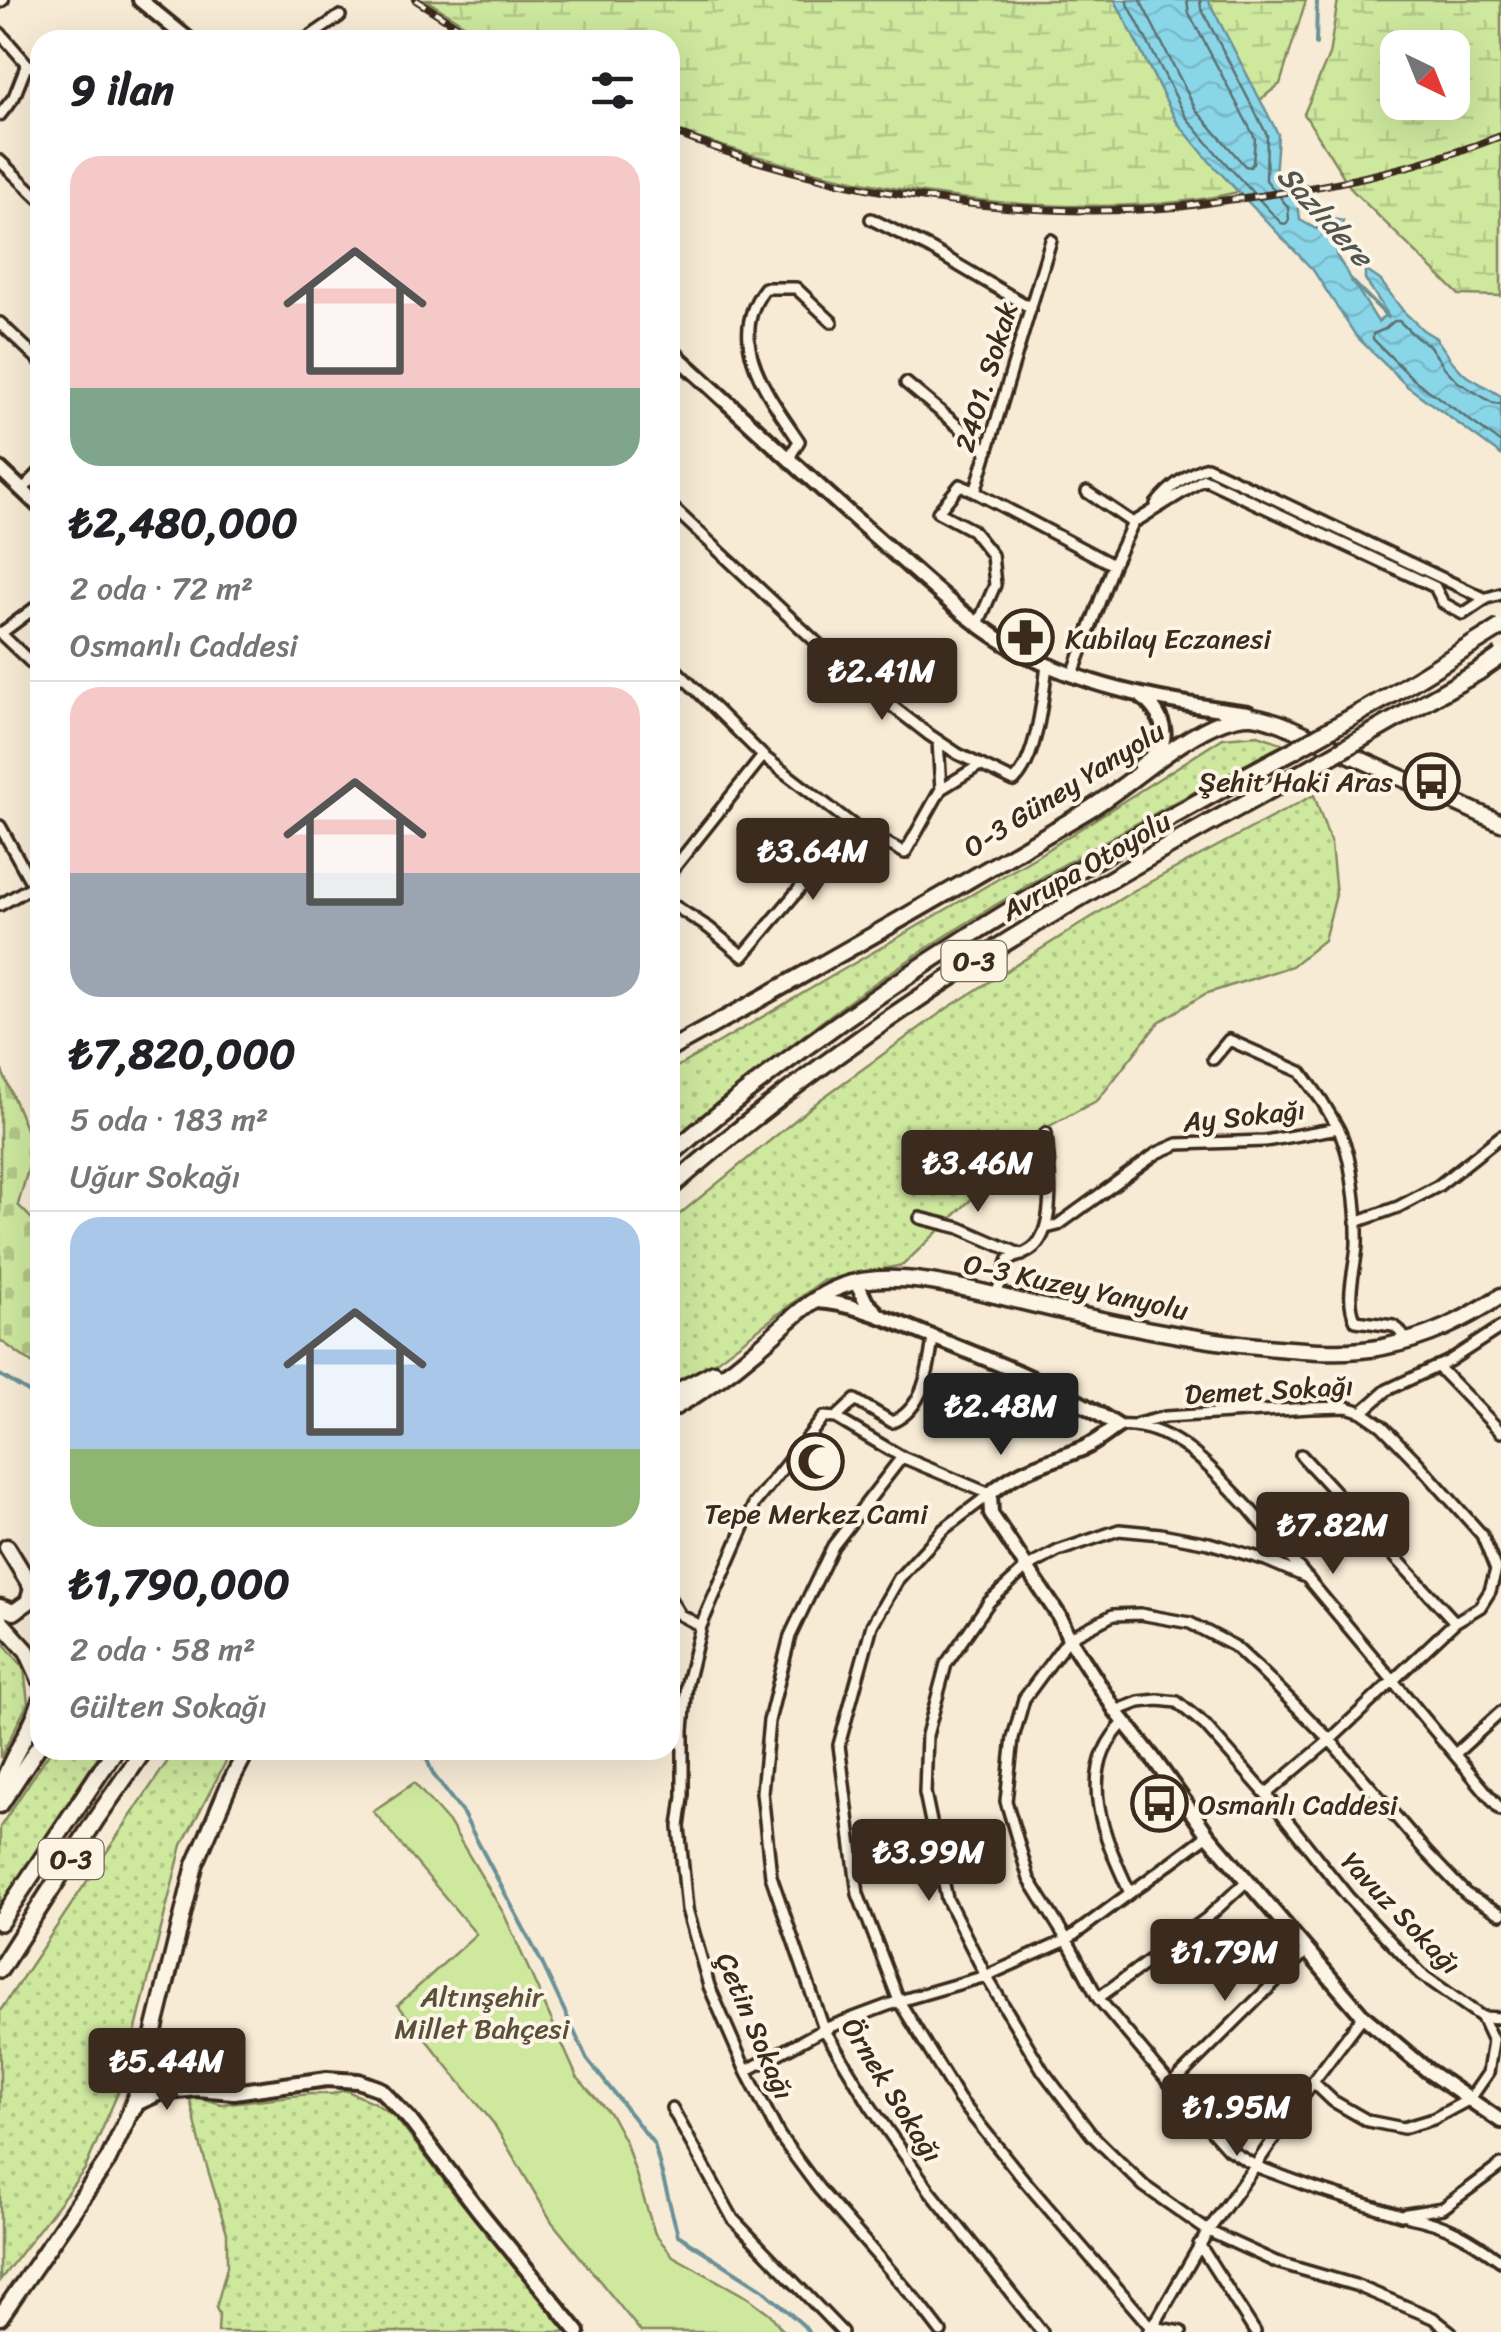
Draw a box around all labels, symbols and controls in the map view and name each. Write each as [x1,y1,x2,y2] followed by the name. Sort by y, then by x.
[1380,30,1470,120] north arrow
[1380,30,1470,120] map controls
[70,53,174,127] text: 9 ilan
[585,63,640,118] icon: filters
[1263,152,1388,282] water label: Sazlıdere
[265,221,445,401] icon: home
[940,296,1032,458] street label: 2401. Sokak
[70,486,298,560] text: ₺2,480,000
[70,560,253,617] text: 2 oda · 72 m²
[996,608,1056,668] pharmacy icon: Kubilay Eczanesi
[1065,614,1272,663] place label: Kubilay Eczanesi
[70,617,298,674] text: Osmanlı Caddesi
[801,638,963,723] pin: ₺2.41M
[829,642,935,699] text: ₺2.41M
[953,707,1175,871] street label: O-3 Güney Yanyolu
[1402,751,1462,811] bus stop icon: Şehit Haki Aras
[265,752,445,932] icon: home
[1199,757,1393,806] place label: Şehit Haki Aras
[991,797,1181,935] street label: Avrupa Otoyolu
[732,818,894,903] pin: ₺3.64M
[758,822,868,879] text: ₺3.64M
[942,941,1006,981] road number: O-3
[70,1017,296,1091] text: ₺7,820,000
[1179,1085,1308,1147] street label: Ay Sokağı
[70,1091,268,1148] text: 5 oda · 183 m²
[897,1130,1059,1215] pin: ₺3.46M
[923,1134,1033,1191] text: ₺3.46M
[70,1148,240,1205] text: Uğur Sokağı
[959,1239,1193,1335] street label: O-3 Kuzey Yanyolu
[265,1282,445,1462] icon: home
[1183,1361,1355,1419] street label: Demet Sokağı
[920,1373,1082,1458] pin: ₺2.48M
[945,1377,1057,1434] text: ₺2.48M
[786,1432,846,1492] mosque icon: Tepe Merkez Cami
[704,1489,929,1538] place label: Tepe Merkez Cami
[1252,1492,1414,1577] pin: ₺7.82M
[1278,1496,1388,1553] text: ₺7.82M
[70,1547,290,1621] text: ₺1,790,000
[70,1621,256,1678] text: 2 oda · 58 m²
[70,1678,267,1735] text: Gülten Sokağı
[1129,1774,1189,1834] bus stop icon: Osmanlı Caddesi
[1198,1780,1399,1829] place label: Osmanlı Caddesi
[848,1819,1010,1904] pin: ₺3.99M
[874,1823,984,1880] text: ₺3.99M
[38,1839,104,1879] road number: O-3
[1329,1839,1473,1987] street label: Yavuz Sokağı
[1144,1919,1306,2004] pin: ₺1.79M
[1172,1923,1278,1980] text: ₺1.79M
[702,1944,808,2108] street label: Çetin Sokağı
[395,1972,571,2053] park label: Altınşehir Millet Bahçesi
[828,2008,956,2172] street label: Örnek Sokağı
[86,2028,248,2113] pin: ₺5.44M
[111,2032,224,2089] text: ₺5.44M
[1156,2074,1318,2159] pin: ₺1.95M
[1184,2078,1290,2135] text: ₺1.95M

